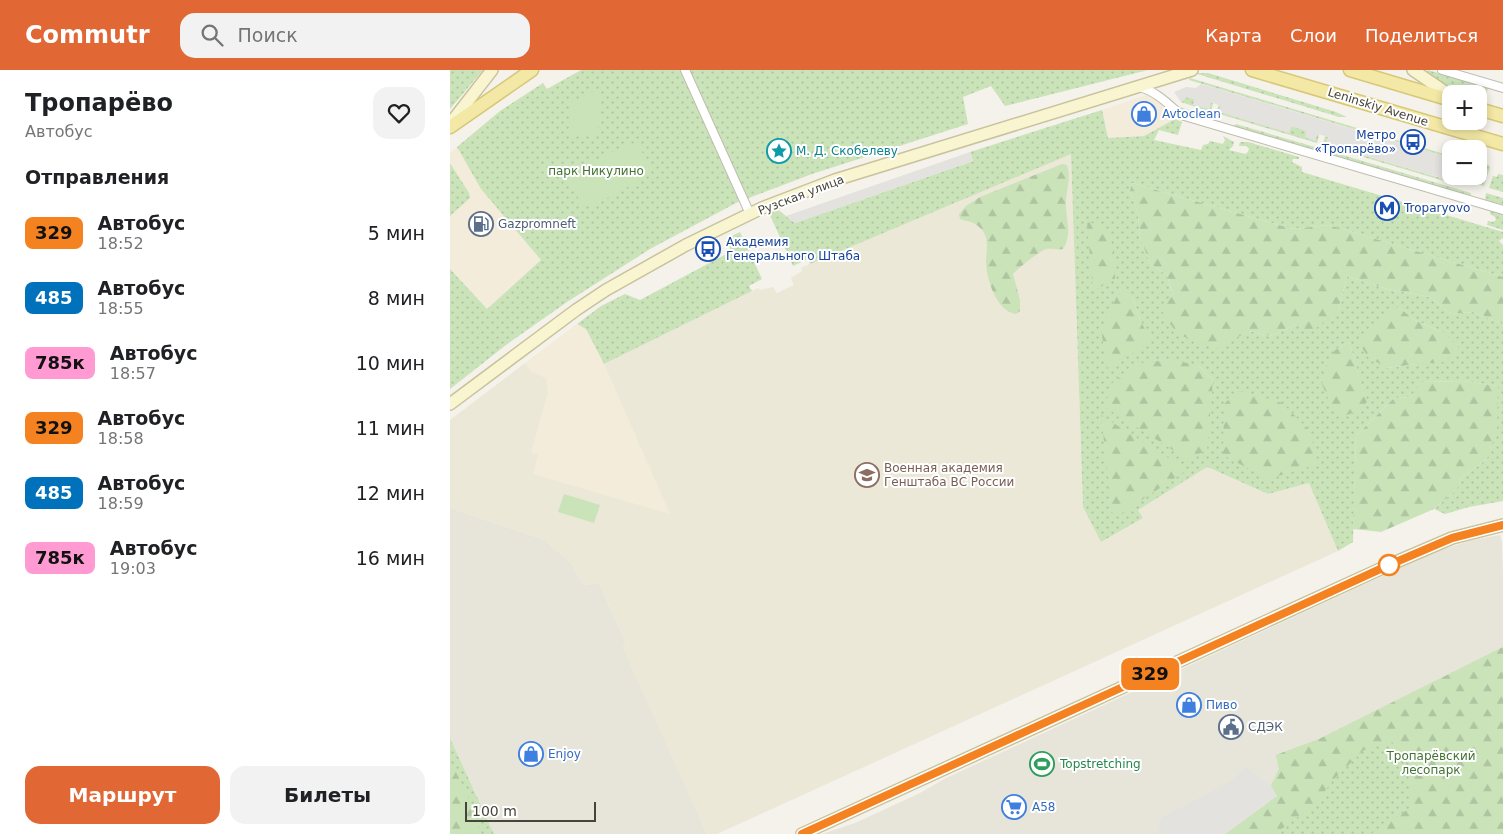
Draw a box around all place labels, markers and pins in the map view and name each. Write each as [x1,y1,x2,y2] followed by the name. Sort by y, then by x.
[1131,101,1157,127] shop icon: Avtoclean
[1162,107,1221,121] place label: Avtoclean
[1314,128,1396,156] place label: Метро «Тропарёво»
[1400,129,1426,155] bus stop icon: Метро «Тропарёво»
[766,138,792,164] place icon: М. Д. Скобелеву
[796,144,898,158] place label: М. Д. Скобелеву
[1374,195,1400,221] metro station icon: Troparyovo
[1403,201,1470,215] place label: Troparyovo
[468,211,494,237] fuel station icon: Gazpromneft
[498,217,576,231] place label: Gazpromneft
[726,235,860,263] place label: Академия Генерального Штаба
[695,236,721,262] bus stop icon: Академия Генерального Штаба
[884,461,1014,489] place label: Военная академия Генштаба ВС России
[854,462,880,488] school or university icon: Военная академия Генштаба ВС России
[1378,554,1400,576] unlabelled marker
[1176,692,1202,718] shop icon: Пиво
[1206,698,1237,712] place label: Пиво
[1218,714,1244,740] public building icon: СДЭК
[1248,720,1283,734] place label: СДЭК
[518,741,544,767] shop icon: Enjoy
[548,747,581,761] place label: Enjoy
[1029,751,1055,777] sports icon: Topstretching
[1059,757,1141,771] place label: Topstretching
[1001,794,1027,820] supermarket icon: А58
[1032,800,1055,814] place label: А58

